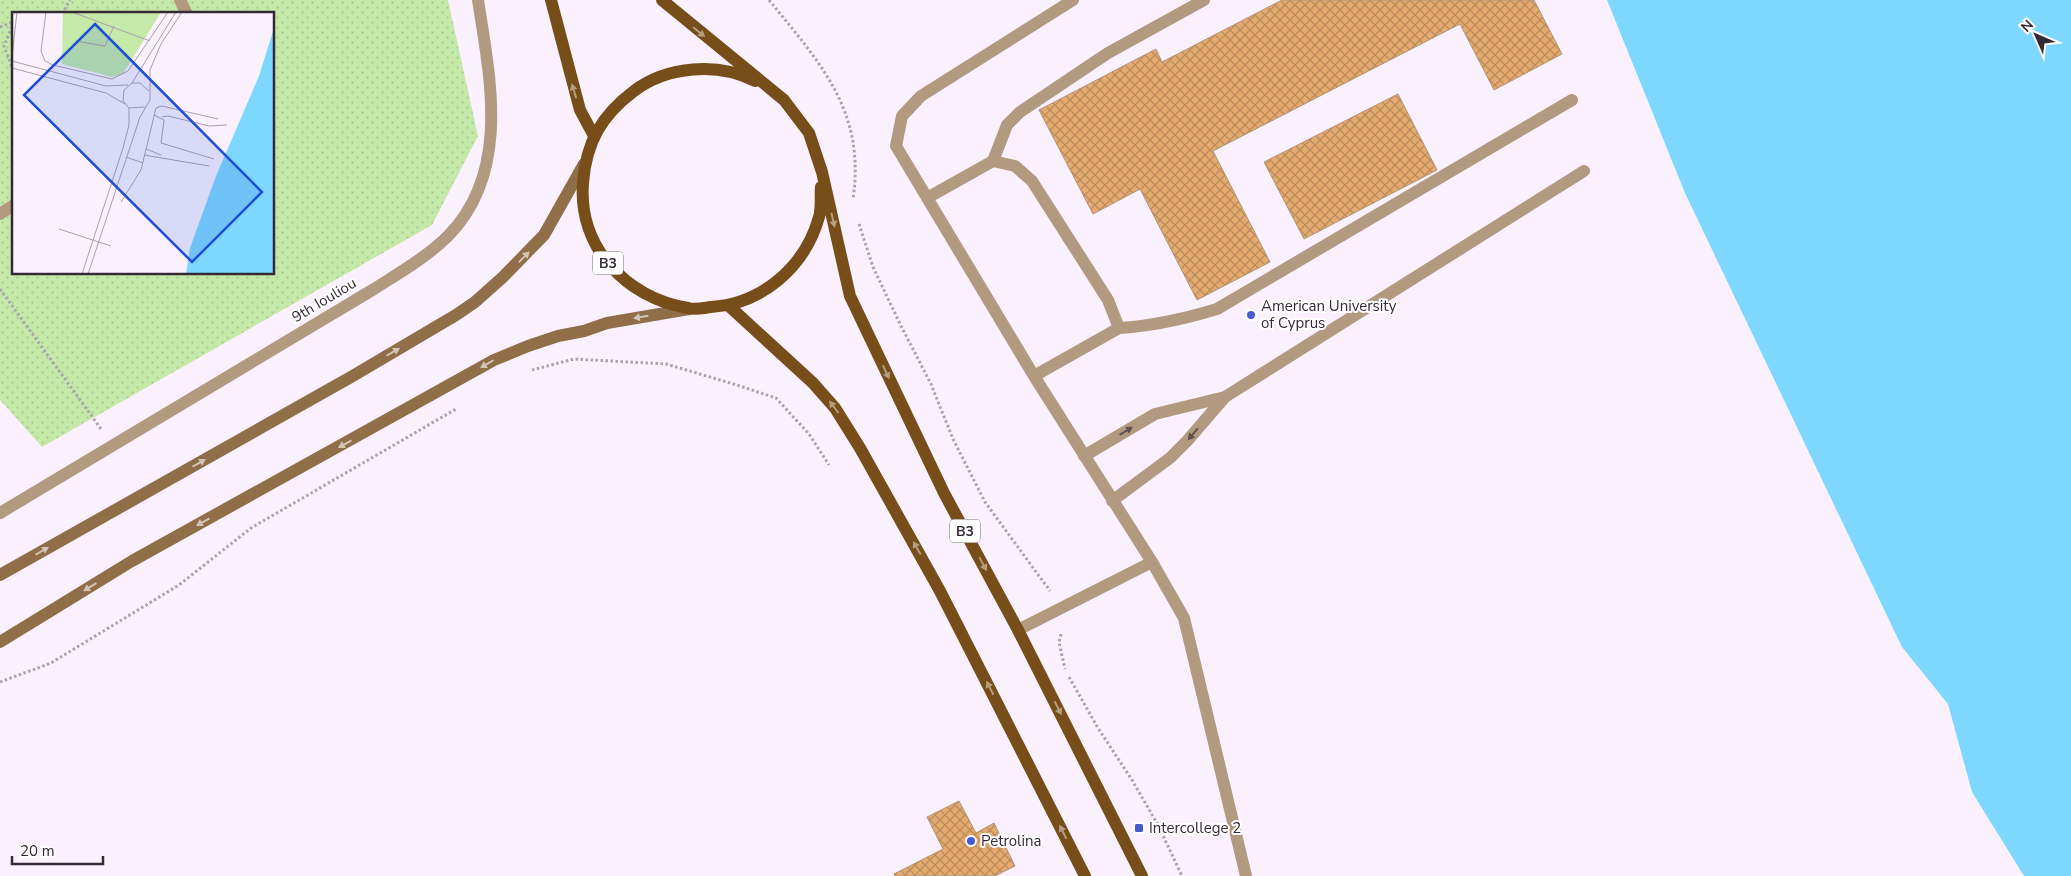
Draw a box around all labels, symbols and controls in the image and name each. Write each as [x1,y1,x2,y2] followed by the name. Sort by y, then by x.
[2011,10,2061,60] north arrow
[12,12,275,275] inset map
[2017,16,2038,37] text: N
[692,26,705,37] one-way arrow
[570,84,578,99] one-way arrow
[829,212,837,227] one-way arrow
[518,251,530,263] one-way arrow
[593,252,623,274] road number: B3
[288,273,360,327] street label: 9th Iouliou
[1261,296,1397,333] place label: American University of Cyprus
[1245,309,1257,321] marker: American University of Cyprus
[633,313,649,321] one-way arrow
[387,347,400,356] one-way arrow
[480,360,493,369] one-way arrow
[883,365,891,379] one-way arrow
[828,401,839,414] one-way arrow
[1118,427,1133,435] one-way arrow
[1187,428,1199,440] one-way arrow
[338,440,353,448] one-way arrow
[192,458,206,467] one-way arrow
[195,518,210,526] one-way arrow
[950,520,980,542] road number: B3
[912,542,921,555] one-way arrow
[36,547,49,556] one-way arrow
[979,557,987,572] one-way arrow
[83,582,97,591] one-way arrow
[986,680,994,695] one-way arrow
[1054,701,1062,715] one-way arrow
[1149,818,1241,838] place label: Intercollege 2
[1133,822,1145,834] marker: Intercollege 2
[1059,825,1067,840] one-way arrow
[981,831,1041,851] place label: Petrolina
[12,834,104,866] scale bar
[965,835,977,847] marker: Petrolina
[20,841,55,861] text: 20 m

